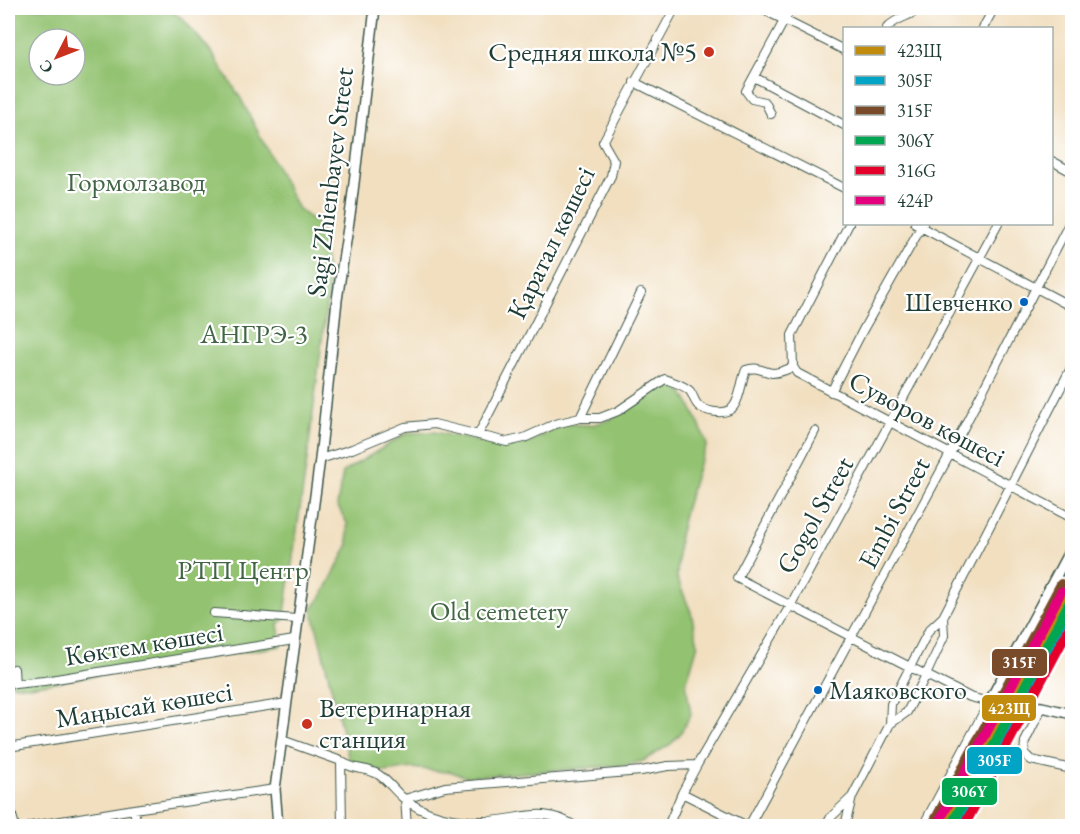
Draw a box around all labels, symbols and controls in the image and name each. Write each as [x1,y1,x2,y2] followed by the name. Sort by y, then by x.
[27,27,87,87] north arrow
[843,27,1053,225] legend
[488,34,697,69] place label: Средняя школа №5
[897,39,942,62] text: 423Щ
[702,45,716,59] marker: Средняя школа №5
[35,55,58,78] text: С
[298,65,361,299] street label: Sagi Zhienbayev Street
[897,69,932,92] text: 305F
[897,99,932,122] text: 315F
[897,129,935,152] text: 306Y
[897,159,936,182] text: 316G
[499,160,603,325] street label: Қаратал көшесі
[67,164,205,199] park label: Гормолзавод
[897,189,933,212] text: 424Р
[905,285,1013,319] place label: Шевченко
[1018,296,1030,308] marker: Шевченко
[199,316,308,351] park label: АНГРЭ-3
[843,363,1012,475] street label: Суворов көшесі
[768,449,861,580] street label: Gogol Street
[850,450,938,575] street label: Embi Street
[177,552,309,587] park label: РТП Центр
[430,593,568,628] park label: Old cemetery
[62,614,226,673] street label: Көктем көшесі
[991,648,1048,677] line badge: 315F
[1002,652,1036,673] text: 315F
[53,673,235,736] street label: Маңысай көшесі
[829,673,967,707] place label: Маяковского
[812,684,824,696] marker: Маяковского
[319,690,471,756] place label: Ветеринарная станция
[981,694,1037,722] line badge: 423Щ
[988,698,1030,719] text: 423Щ
[300,717,314,731] marker: Ветеринарная станция
[966,746,1023,775] line badge: 305F
[977,750,1011,771] text: 305F
[941,777,998,806] line badge: 306Y
[951,781,987,802] text: 306Y

